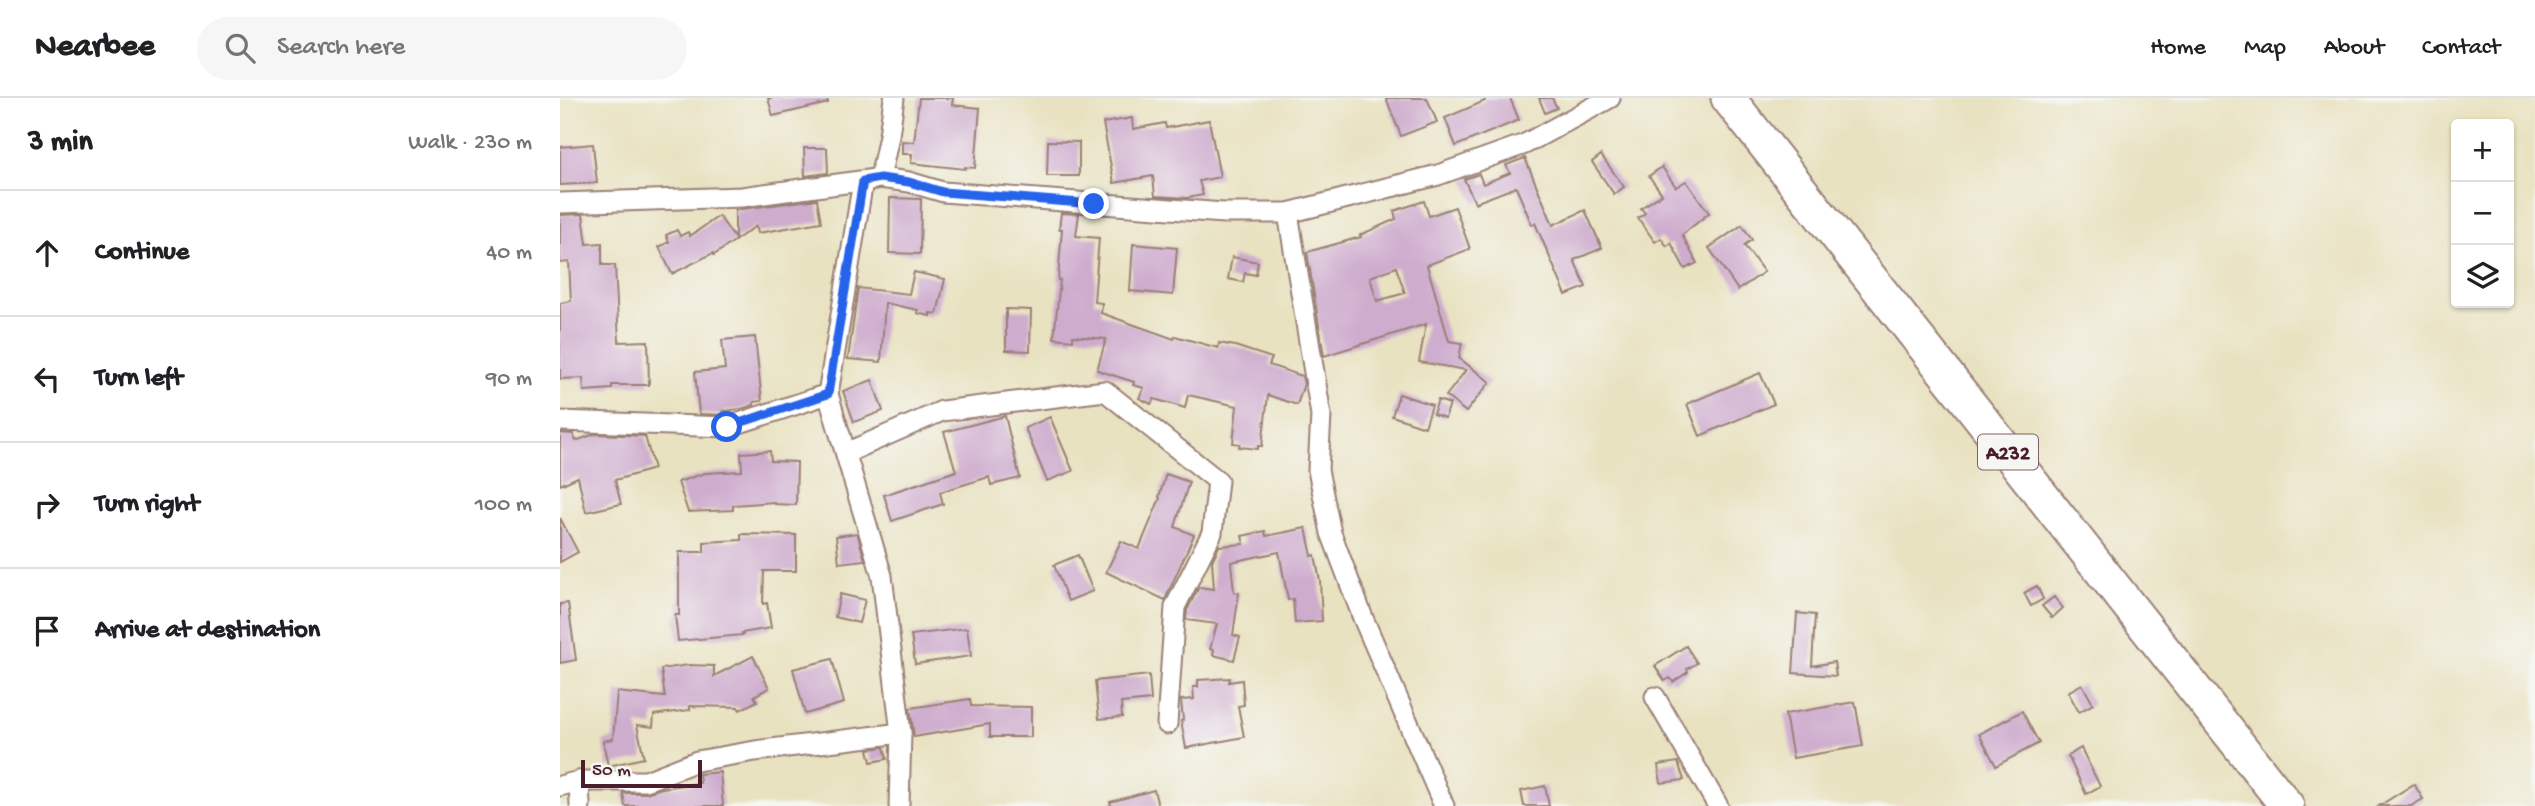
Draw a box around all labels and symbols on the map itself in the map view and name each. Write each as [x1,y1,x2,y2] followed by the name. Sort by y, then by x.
[1078,188,1109,219] route end
[711,411,742,442] route start
[1978,434,2038,470] road number: A232
[581,757,702,789] scale bar

